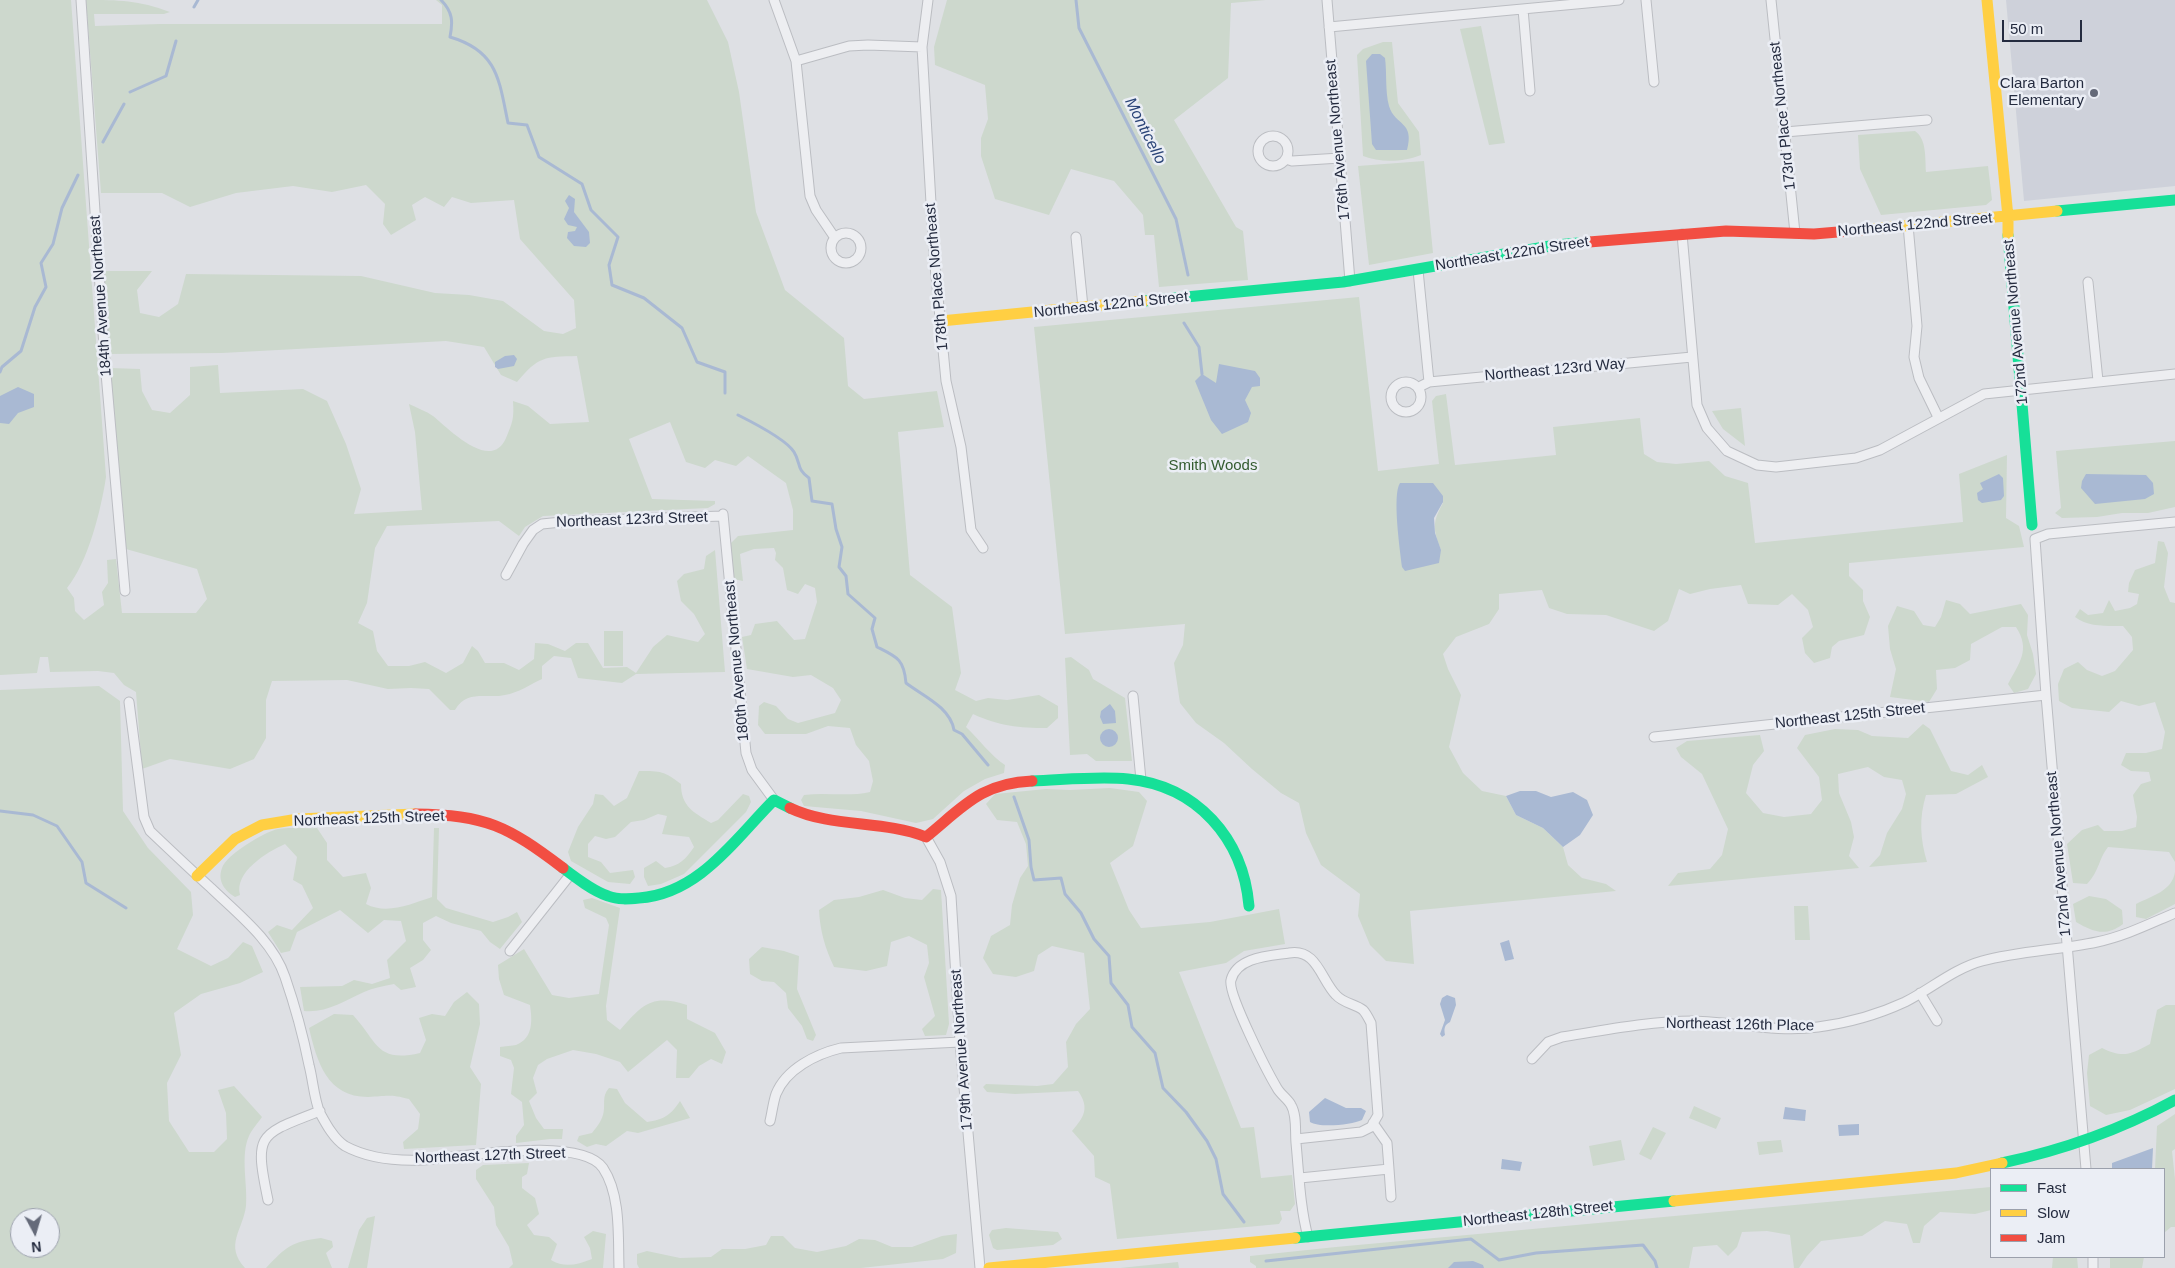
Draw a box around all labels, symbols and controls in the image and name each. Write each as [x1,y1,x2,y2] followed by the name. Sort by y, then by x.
[2005,10,2085,42] scale bar
[2010,20,2043,37] text: 50 m
[1766,41,1800,191] street label: 173rd Place Northeast
[1322,59,1354,221] street label: 176th Avenue Northeast
[2000,75,2084,110] place label: Clara Barton Elementary
[2088,87,2100,99] marker: Clara Barton Elementary
[1120,95,1170,167] water label: Monticello
[922,202,952,352] street label: 178th Place Northeast
[1837,209,1993,241] street label: Northeast 122nd Street
[86,215,116,377] street label: 184th Avenue Northeast
[1434,233,1590,275] street label: Northeast 122nd Street
[2000,239,2032,405] street label: 172nd Avenue Northeast
[1033,288,1189,322] street label: Northeast 122nd Street
[1484,355,1626,385] street label: Northeast 123rd Way
[1169,457,1257,475] park label: Smith Woods
[556,508,708,532] street label: Northeast 123rd Street
[721,580,753,742] street label: 180th Avenue Northeast
[1774,699,1926,733] street label: Northeast 125th Street
[2043,771,2075,937] street label: 172nd Avenue Northeast
[293,807,445,831] street label: Northeast 125th Street
[947,969,977,1131] street label: 179th Avenue Northeast
[1666,1015,1814,1035] street label: Northeast 126th Place
[414,1144,566,1168] street label: Northeast 127th Street
[1990,1168,2165,1258] legend
[2037,1179,2066,1196] text: Fast
[1462,1197,1614,1231] street label: Northeast 128th Street
[2037,1204,2070,1221] text: Slow
[10,1208,60,1258] north arrow
[2037,1229,2065,1246] text: Jam
[31,1238,42,1255] text: N

